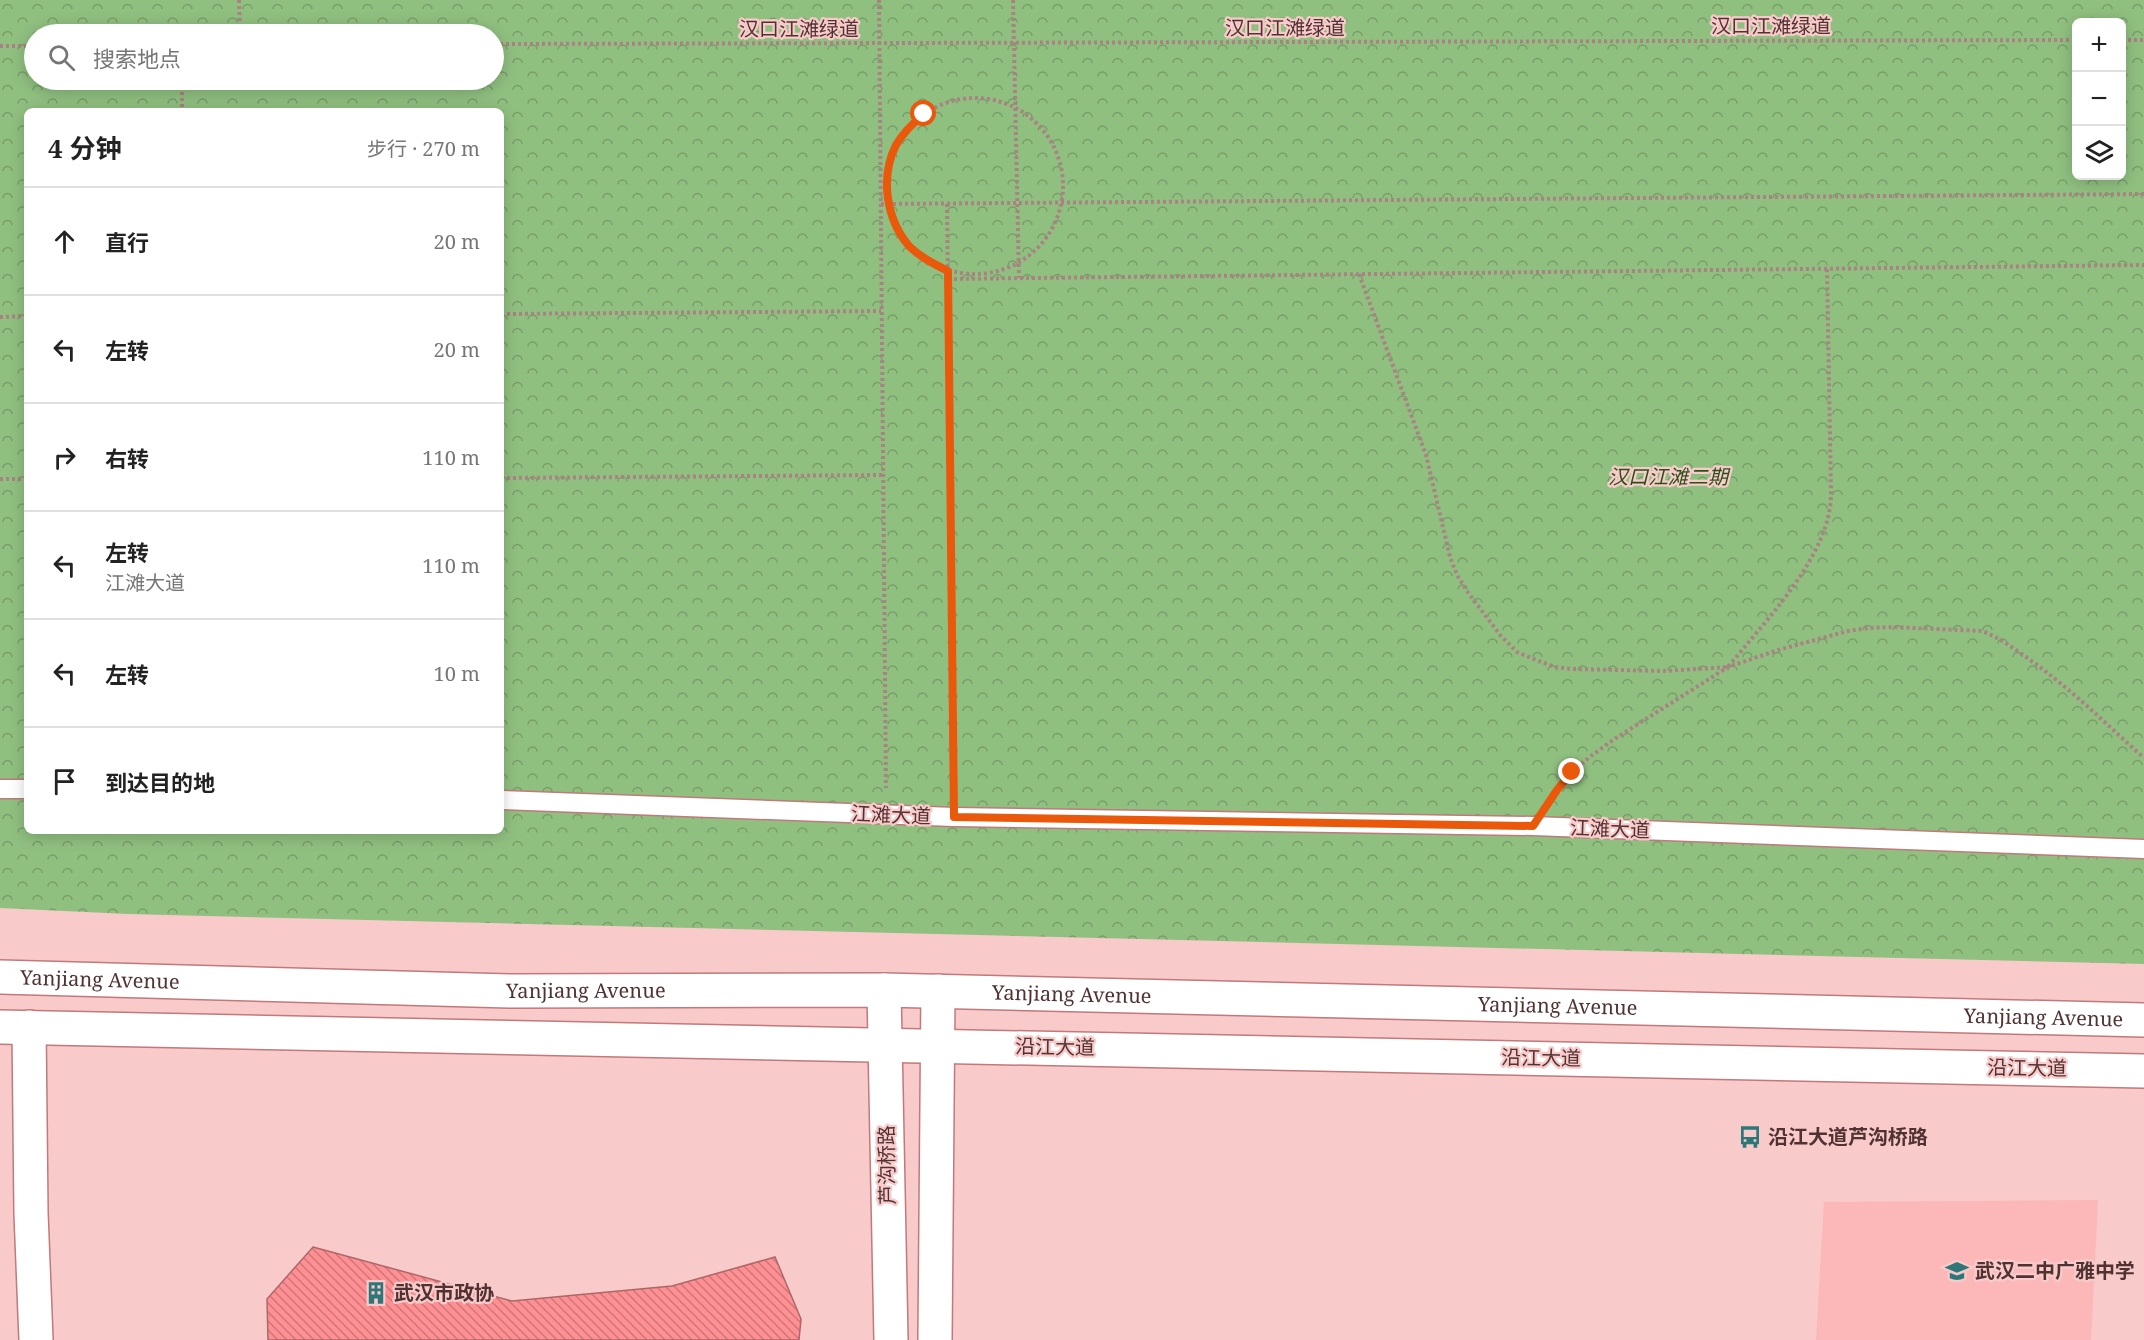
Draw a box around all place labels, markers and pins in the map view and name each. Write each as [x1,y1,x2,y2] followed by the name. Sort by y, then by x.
[1768,1123,1928,1150] place label: 沿江大道芦沟桥路
[1737,1124,1763,1150] bus stop icon: 沿江大道芦沟桥路
[1975,1257,2135,1284] place label: 武汉二中广雅中学
[1944,1258,1970,1284] school or university icon: 武汉二中广雅中学
[394,1279,494,1306] place label: 武汉市政协
[363,1280,389,1306] building icon: 武汉市政协

